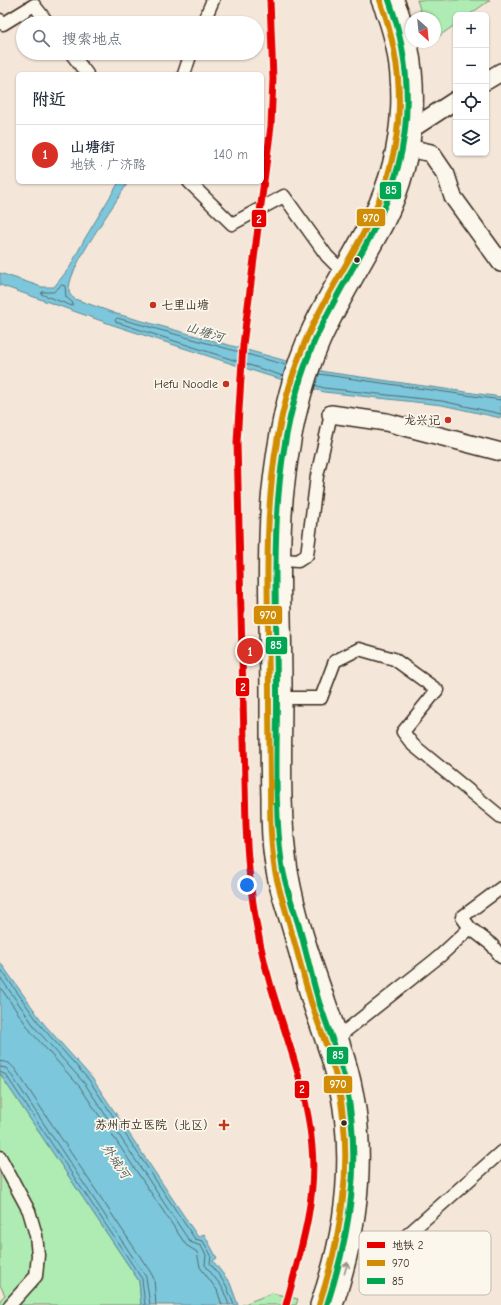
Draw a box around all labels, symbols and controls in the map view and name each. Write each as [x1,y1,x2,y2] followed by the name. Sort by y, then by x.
[405,12,441,48] north arrow
[453,12,489,156] map controls
[453,12,489,48] button: +
[16,16,264,60] search box
[30,27,52,49] icon: search
[62,30,122,48] text: 搜索地点
[453,48,489,84] button: −
[453,84,489,120] button: locate
[32,90,66,109] text: 附近
[453,120,489,156] button: layers
[70,138,115,156] text: 山塘街
[42,147,48,162] text: 1
[214,147,248,162] text: 140 m
[70,157,146,172] text: 地铁 · 广济路
[379,181,402,200] line badge: 85
[385,184,397,197] text: 85
[356,208,386,227] line badge: 970
[251,209,267,228] line badge: 2
[363,212,380,225] text: 970
[256,213,262,226] text: 2
[352,255,362,265] unlabelled marker
[161,298,209,312] place label: 七里山塘
[148,300,158,310] marker: 七里山塘
[184,319,228,345] water label: 山塘河
[154,377,218,391] place label: Hefu Noodle
[221,379,231,389] marker: Hefu Noodle
[404,413,441,427] place label: 龙兴记
[443,415,453,425] marker: 龙兴记
[253,605,283,625] line badge: 970
[260,609,277,622] text: 970
[237,636,263,666] pin: 1
[265,636,288,655] line badge: 85
[270,639,282,652] text: 85
[235,677,250,697] line badge: 2
[240,681,246,694] text: 2
[237,875,257,895] your location
[326,1046,349,1065] line badge: 85
[332,1049,344,1062] text: 85
[323,1075,353,1094] line badge: 970
[330,1078,347,1091] text: 970
[294,1080,310,1099] line badge: 2
[299,1083,305,1096] text: 2
[95,1118,215,1132] place label: 苏州市立医院（北区）
[339,1118,349,1128] unlabelled marker
[218,1119,230,1131] marker: 苏州市立医院（北区）
[99,1141,134,1183] water label: 外城河
[359,1231,491,1295] legend
[392,1239,424,1252] text: 地铁 2
[392,1257,410,1270] text: 970
[343,1262,350,1275] one-way arrow
[392,1275,404,1288] text: 85

